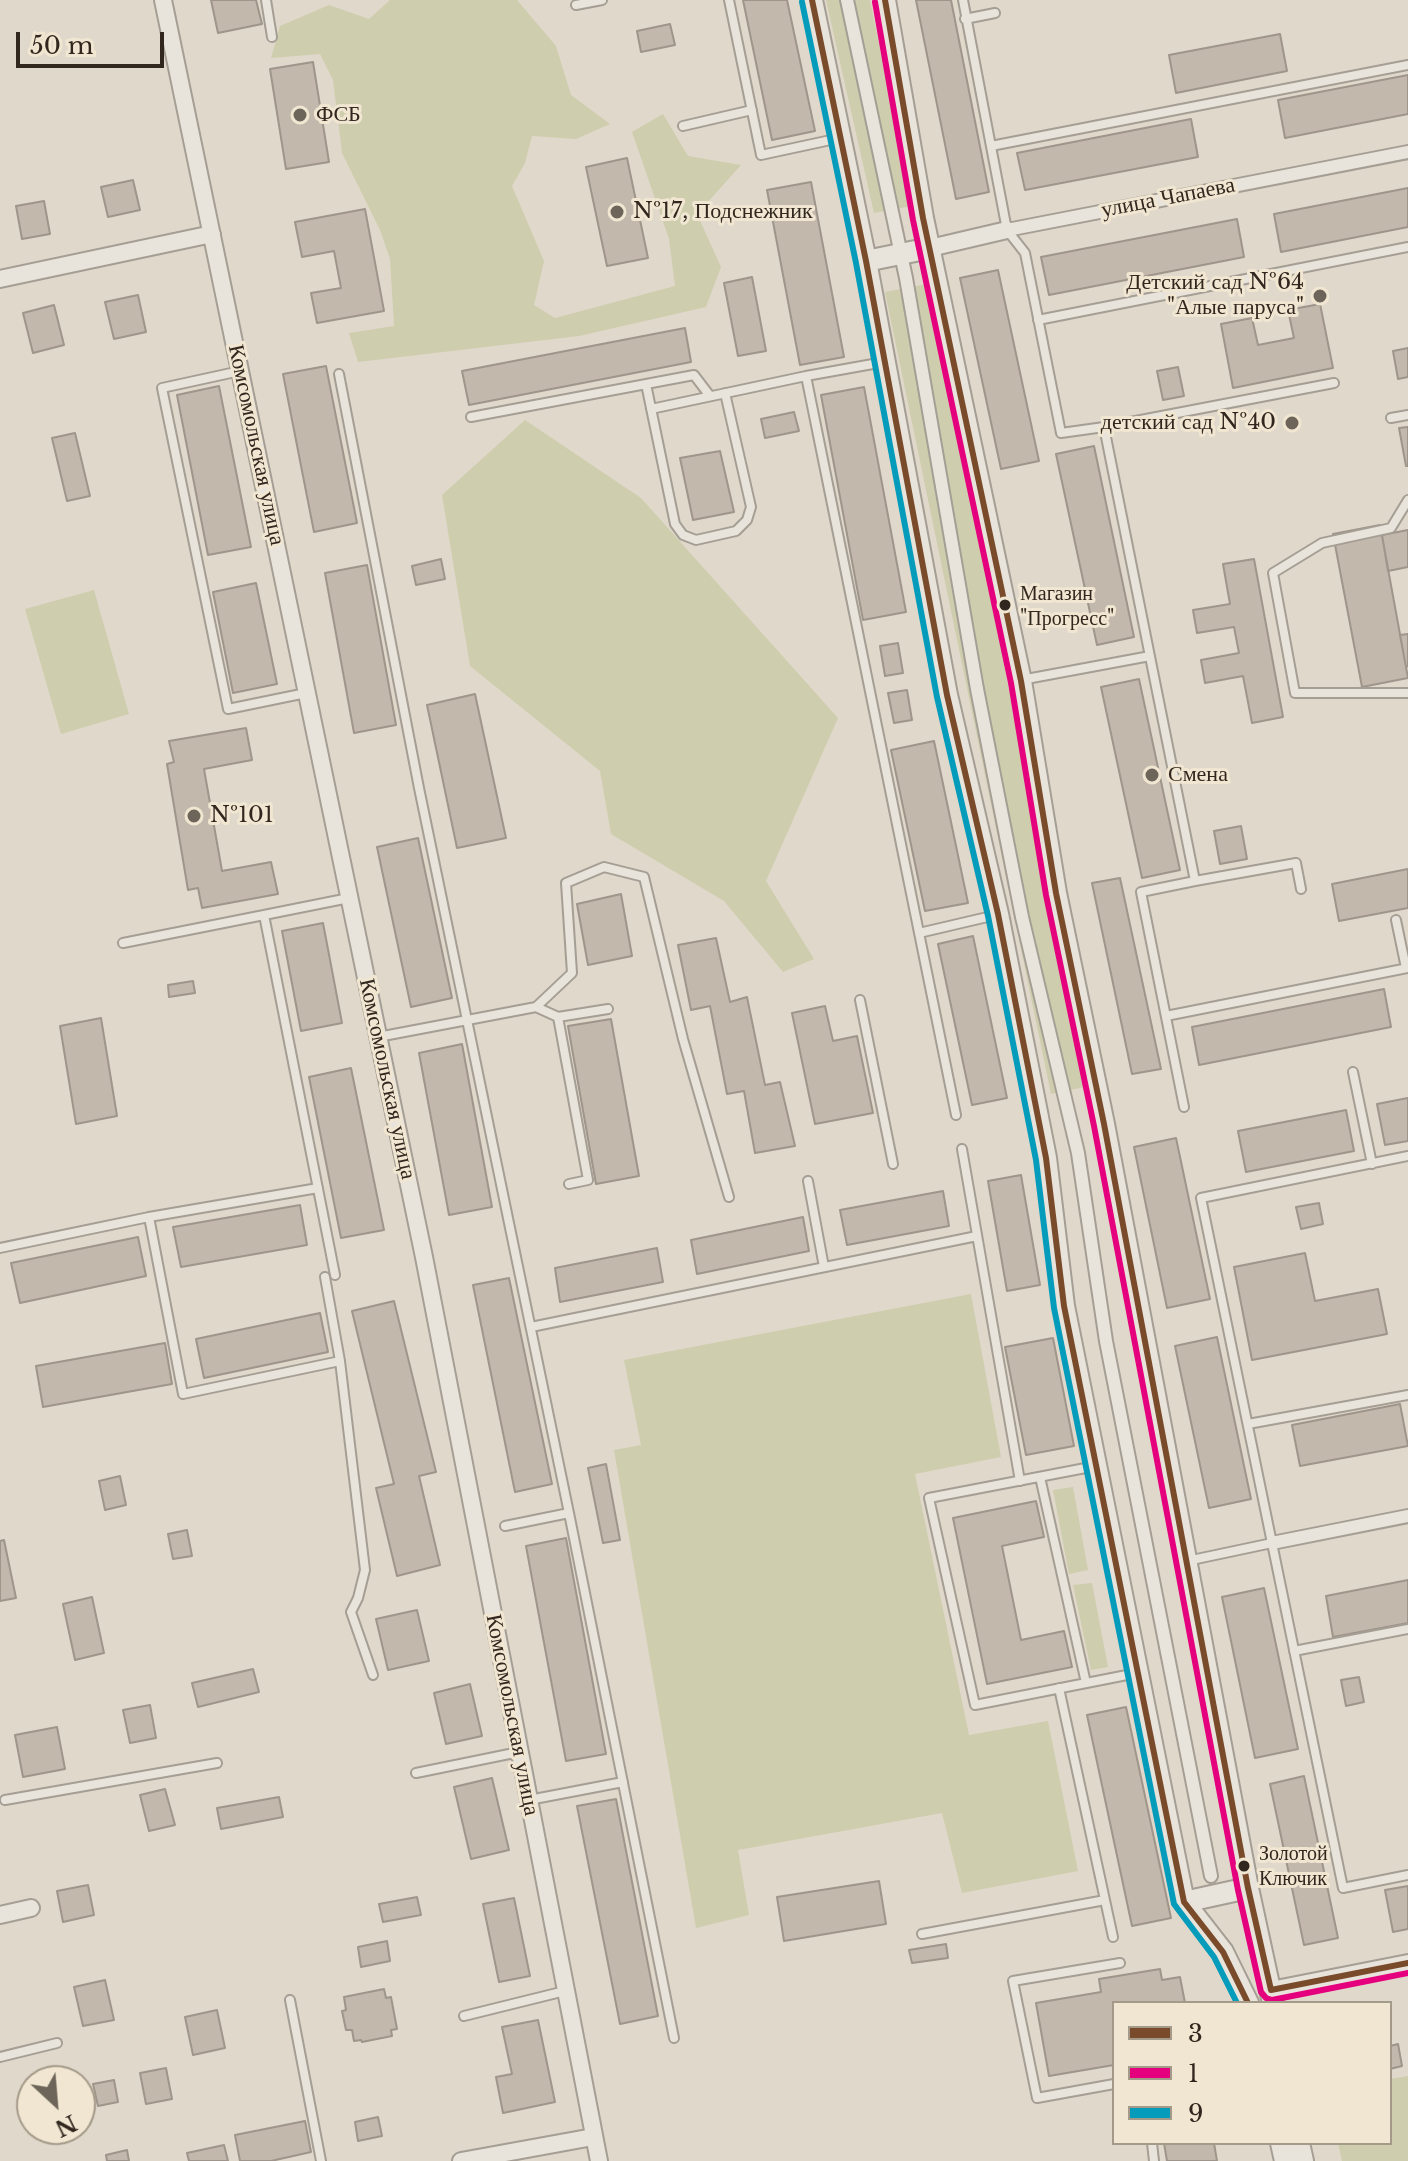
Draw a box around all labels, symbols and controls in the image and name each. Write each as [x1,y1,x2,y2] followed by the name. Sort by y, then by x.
[20,16,168,66] scale bar
[30,31,93,60] text: 50 m
[316,102,361,128] place label: ФСБ
[291,106,309,124] marker: ФСБ
[1099,172,1237,224] street label: улица Чапаева
[633,199,813,225] place label: №17, Подснежник
[608,203,626,221] marker: №17, Подснежник
[1126,270,1304,322] place label: Детский сад №64 "Алые паруса"
[1311,287,1329,305] marker: Детский сад №64 "Алые паруса"
[222,342,290,548] street label: Комсомольская улица
[1101,410,1276,436] place label: детский сад №40
[1283,414,1301,432] marker: детский сад №40
[1020,582,1114,629] place label: Магазин "Прогресс"
[997,597,1013,613] marker: Магазин "Прогресс"
[1168,762,1228,788] place label: Смена
[1143,766,1161,784] marker: Смена
[210,803,274,829] place label: №101
[185,807,203,825] marker: №101
[353,976,421,1182] street label: Комсомольская улица
[480,1612,544,1818] street label: Комсомольская улица
[1259,1842,1328,1889] place label: Золотой Ключик
[1236,1858,1252,1874] marker: Золотой Ключик
[1112,2001,1392,2145] legend
[1188,2019,1203,2048] text: 3
[1188,2059,1199,2088] text: 1
[16,2065,96,2145] north arrow
[1188,2099,1203,2128] text: 9
[51,2109,81,2142] text: N

